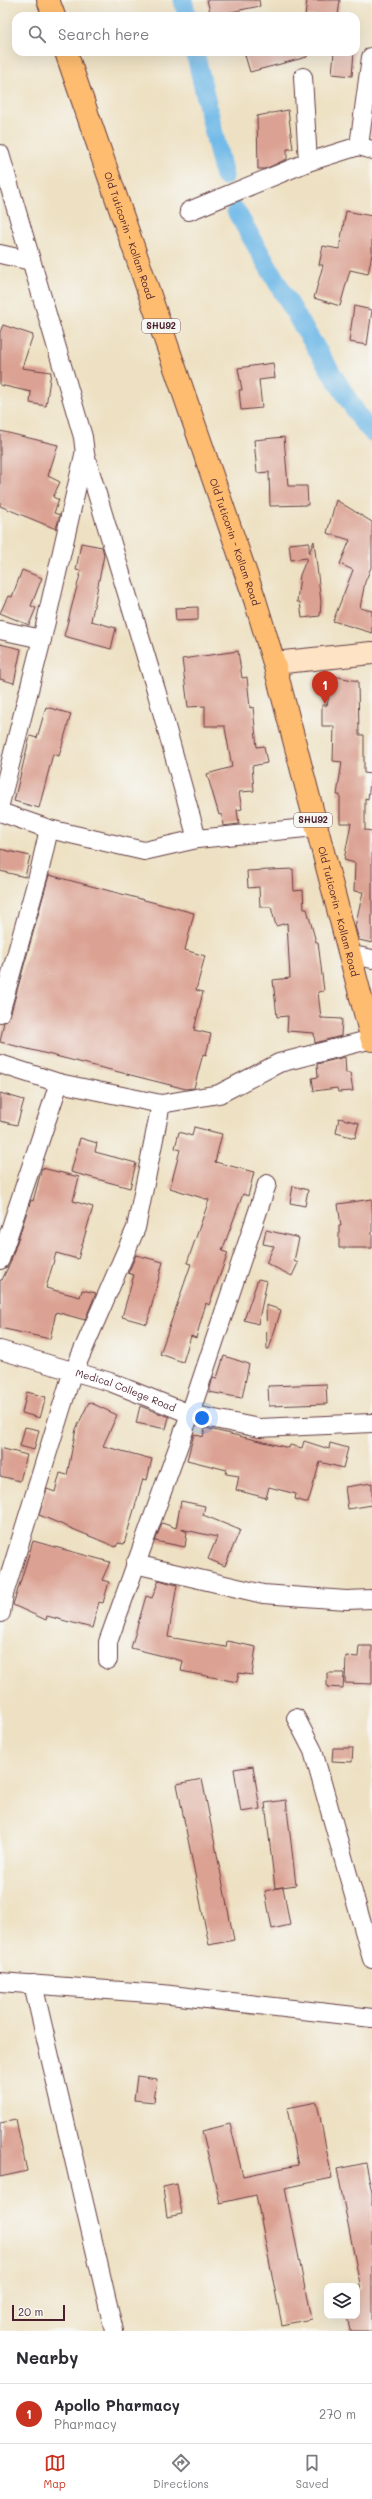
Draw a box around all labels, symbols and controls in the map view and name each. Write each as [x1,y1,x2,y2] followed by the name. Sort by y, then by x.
[12,12,360,56] search box
[26,23,48,45] icon: search
[58,24,149,44] text: Search here
[101,170,158,301] street label: Old Tuticorin - Kollam Road
[142,319,180,333] road number: SHU92
[206,476,263,607] street label: Old Tuticorin - Kollam Road
[312,671,338,704] pin: 1
[294,813,332,827] road number: SHU92
[315,845,362,978] street label: Old Tuticorin - Kollam Road
[74,1365,178,1415] street label: Medical College Road
[192,1408,212,1428] your location
[324,2283,360,2319] map controls
[324,2283,360,2319] button: layers
[12,2303,65,2322] scale bar
[18,2304,43,2319] text: 20 m
[16,2346,78,2368] text: Nearby
[54,2395,180,2415] text: Apollo Pharmacy
[26,2405,32,2422] text: 1
[319,2405,356,2422] text: 270 m
[54,2415,117,2432] text: Pharmacy
[44,2452,66,2491] tab: Map
[153,2452,209,2491] tab: Directions
[296,2452,328,2491] tab: Saved

